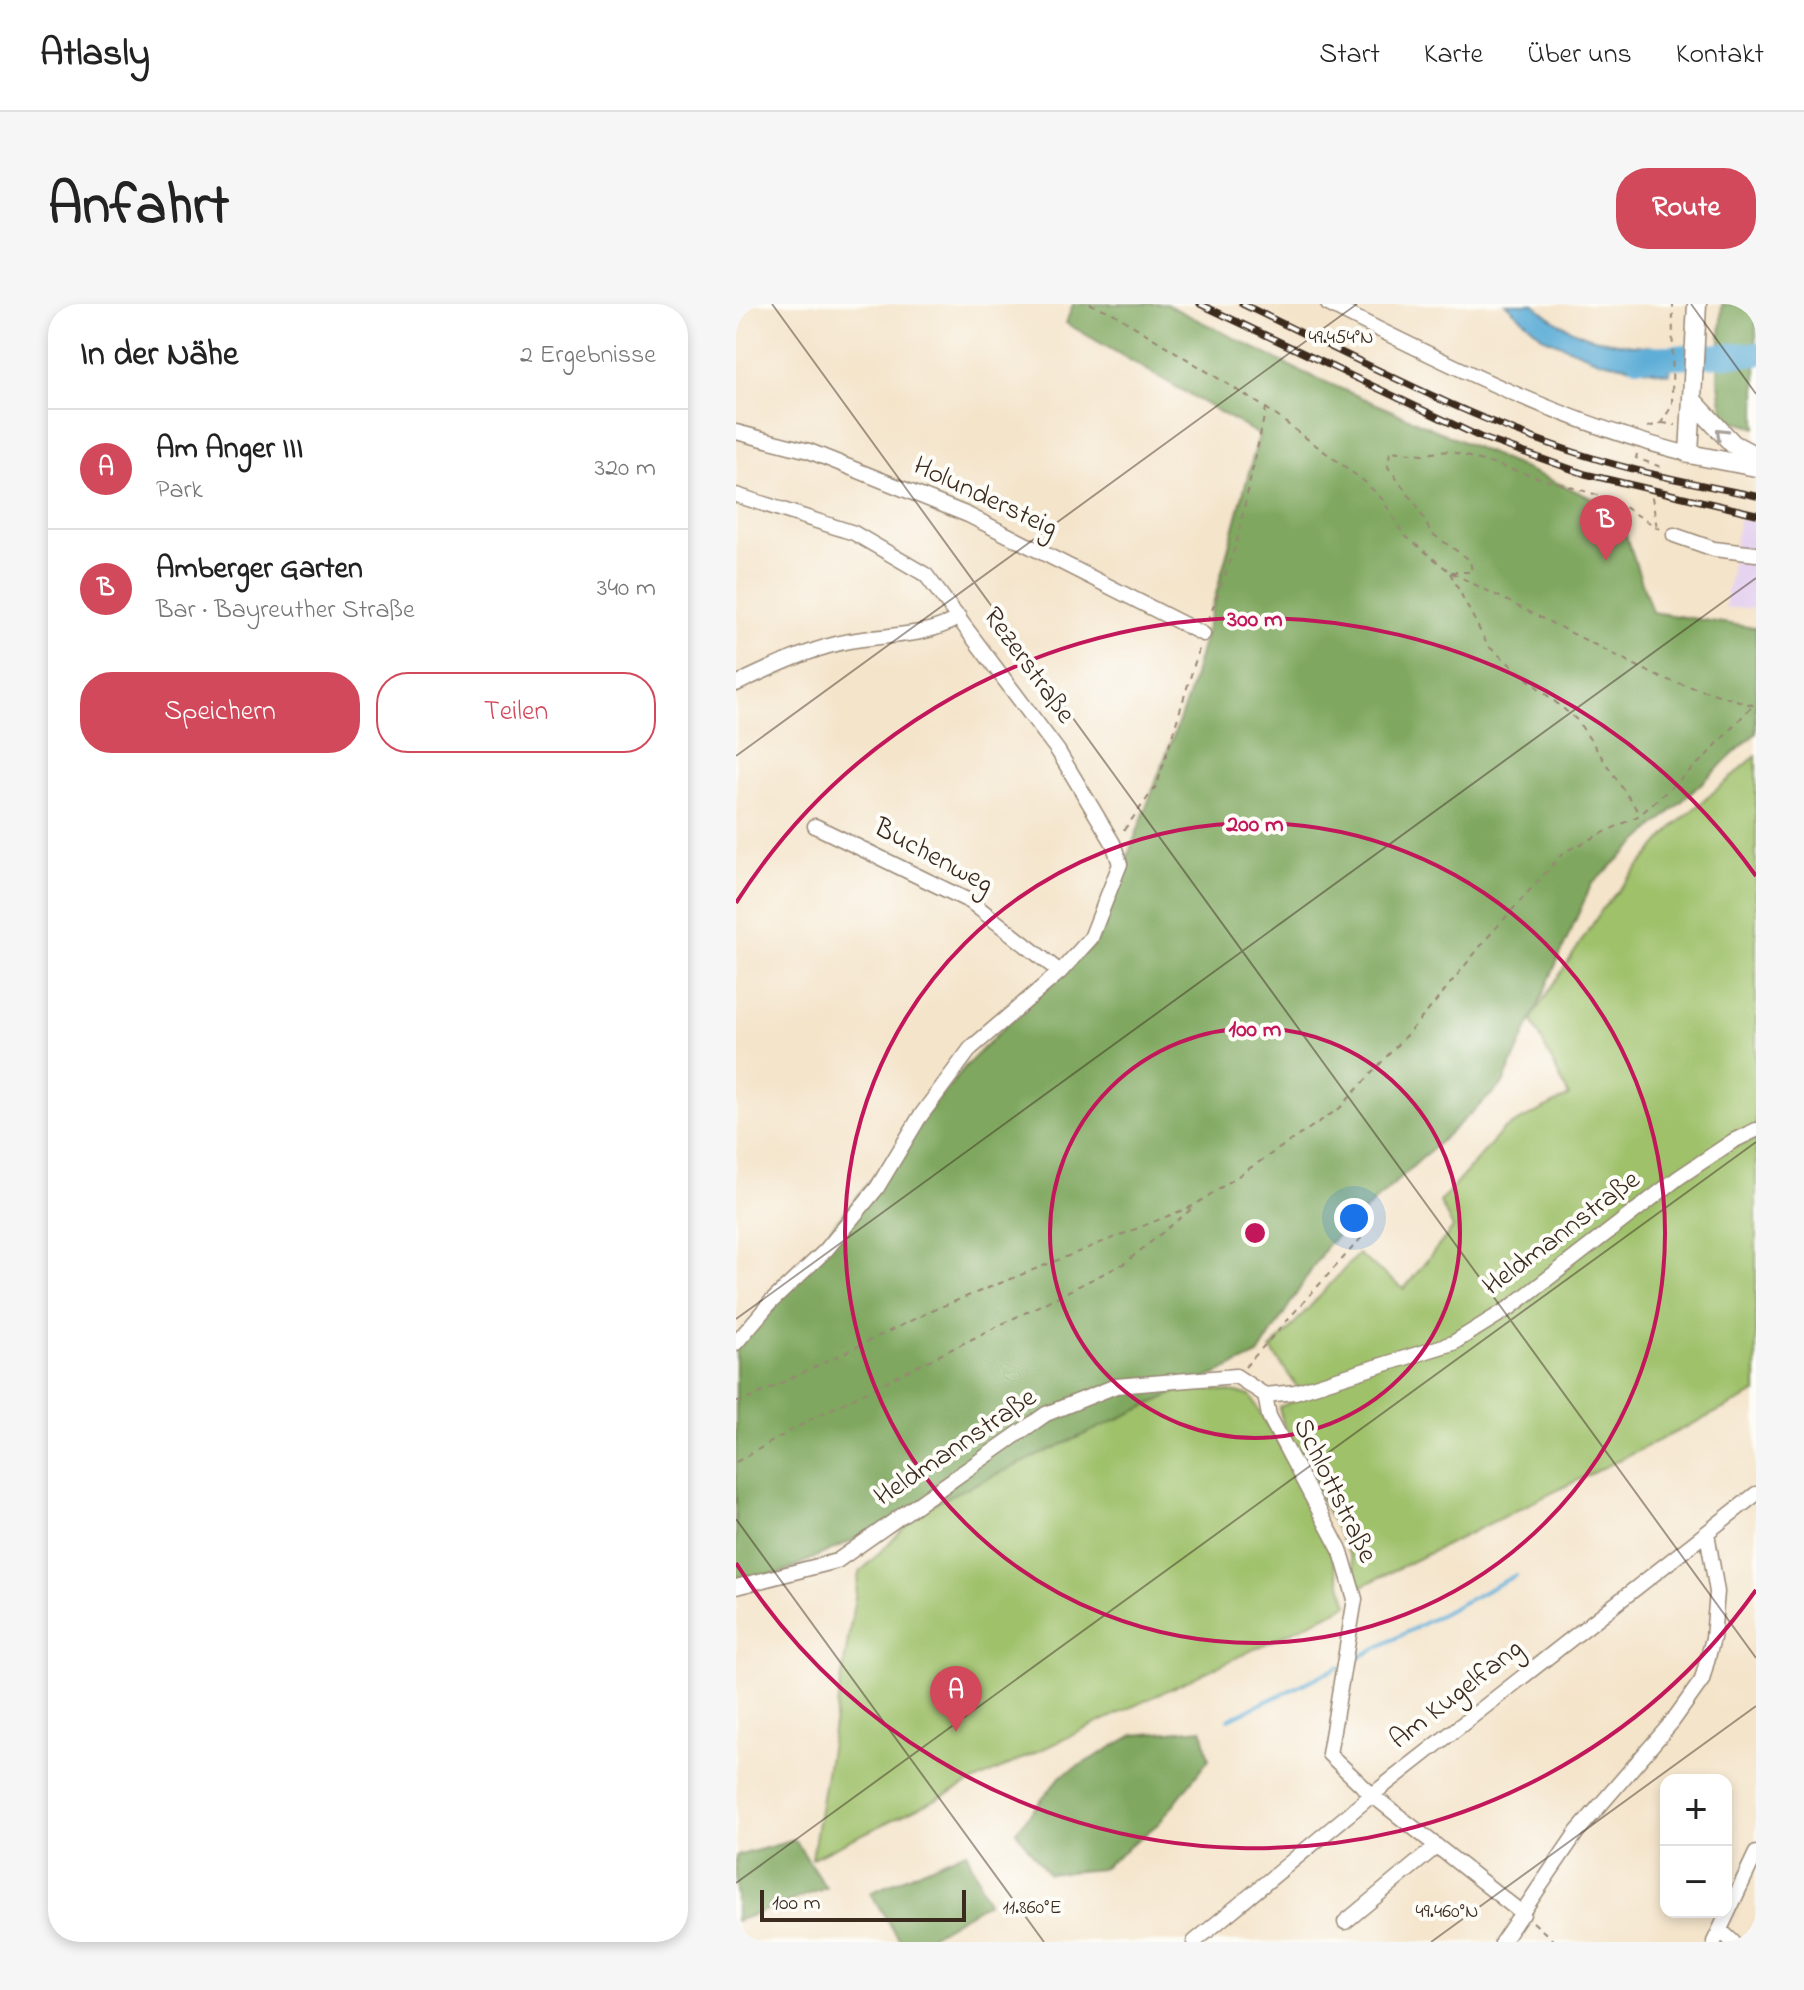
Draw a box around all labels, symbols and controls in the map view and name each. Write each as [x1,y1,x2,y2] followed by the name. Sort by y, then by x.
[40,27,150,83] text: Atlasly
[1319,35,1380,76] text: Start
[1424,35,1483,76] text: Karte
[1527,35,1632,76] text: Über uns
[1676,35,1764,76] text: Kontakt
[48,168,229,249] text: Anfahrt
[1616,168,1756,249] button: Route
[1308,324,1374,353] text: 49.454°N
[80,331,238,381] text: In der Nähe
[520,337,656,375] text: 2 Ergebnisse
[156,428,303,472] text: Am Anger III
[1716,428,1730,442] one-way arrow
[906,447,1064,549] street label: Holundersteig
[98,450,114,488] text: A
[594,450,656,488] text: 320 m
[156,472,203,510] text: Park
[1580,495,1632,561] pin: B
[156,548,363,592] text: Amberger Garten
[97,570,115,608] text: B
[597,570,656,608] text: 340 m
[156,592,415,630] text: Bar · Bayreuther Straße
[972,599,1085,733] street label: Rezerstraße
[1226,603,1283,638] text: 300 m
[80,672,360,753] button: Speichern
[376,672,656,753] button: Teilen
[865,808,1000,906] street label: Buchenweg
[1225,808,1284,843] text: 200 m
[1229,1013,1282,1048] text: 100 m
[1474,1161,1650,1307] street label: Heldmannstraße
[1334,1198,1374,1238] your location
[1241,1219,1269,1247] centre of rings
[866,1378,1046,1518] street label: Heldmannstraße
[1281,1412,1387,1571] street label: Schlottstraße
[1381,1630,1533,1760] street label: Am Kugelfang
[930,1666,982,1732] pin: A
[1660,1774,1732,1918] map controls
[1660,1774,1732,1846] button: +
[1660,1846,1732,1918] button: −
[760,1886,966,1922] scale bar
[772,1888,821,1920] text: 100 m
[1002,1894,1062,1923] text: 11.860°E
[1416,1898,1478,1927] text: 49.460°N

